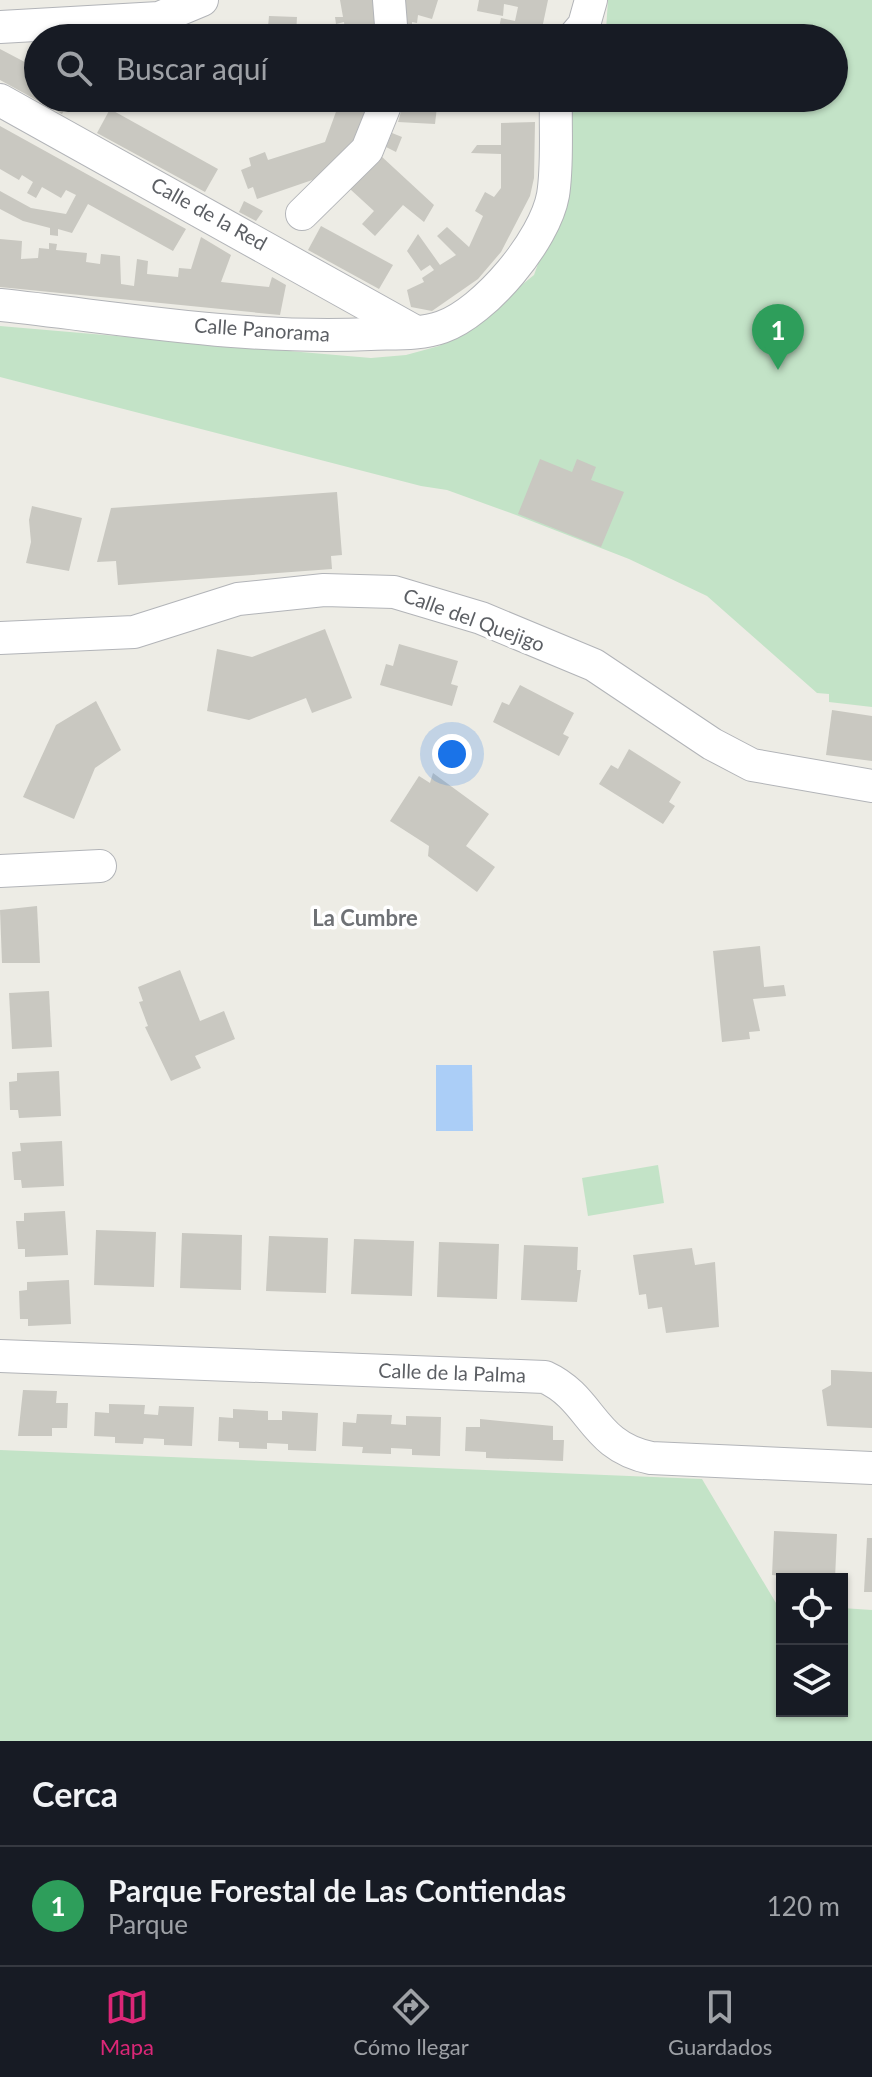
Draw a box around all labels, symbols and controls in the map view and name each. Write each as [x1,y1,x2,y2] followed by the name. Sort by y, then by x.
[24,24,848,112] search box
[52,46,96,90] icon: search
[116,50,268,86] text: Buscar aquí
[147,171,272,255] street label: Calle de la Red
[752,304,804,370] pin: 1
[193,312,331,346] street label: Calle Panorama
[400,582,548,656] street label: Calle del Quejigo
[432,734,472,774] your location
[312,904,418,931] district label: La Cumbre
[378,1357,526,1387] street label: Calle de la Palma
[776,1573,848,1717] map controls
[776,1573,848,1645] button: locate
[776,1645,848,1717] button: layers
[32,1773,118,1814] text: Cerca
[108,1872,566,1908] text: Parque Forestal de Las Contiendas
[50,1890,66,1922] text: 1
[767,1890,840,1922] text: 120 m
[108,1908,188,1940] text: Parque
[100,1985,154,2060] tab: Mapa
[353,1985,469,2060] tab: Cómo llegar
[668,1985,772,2060] tab: Guardados

